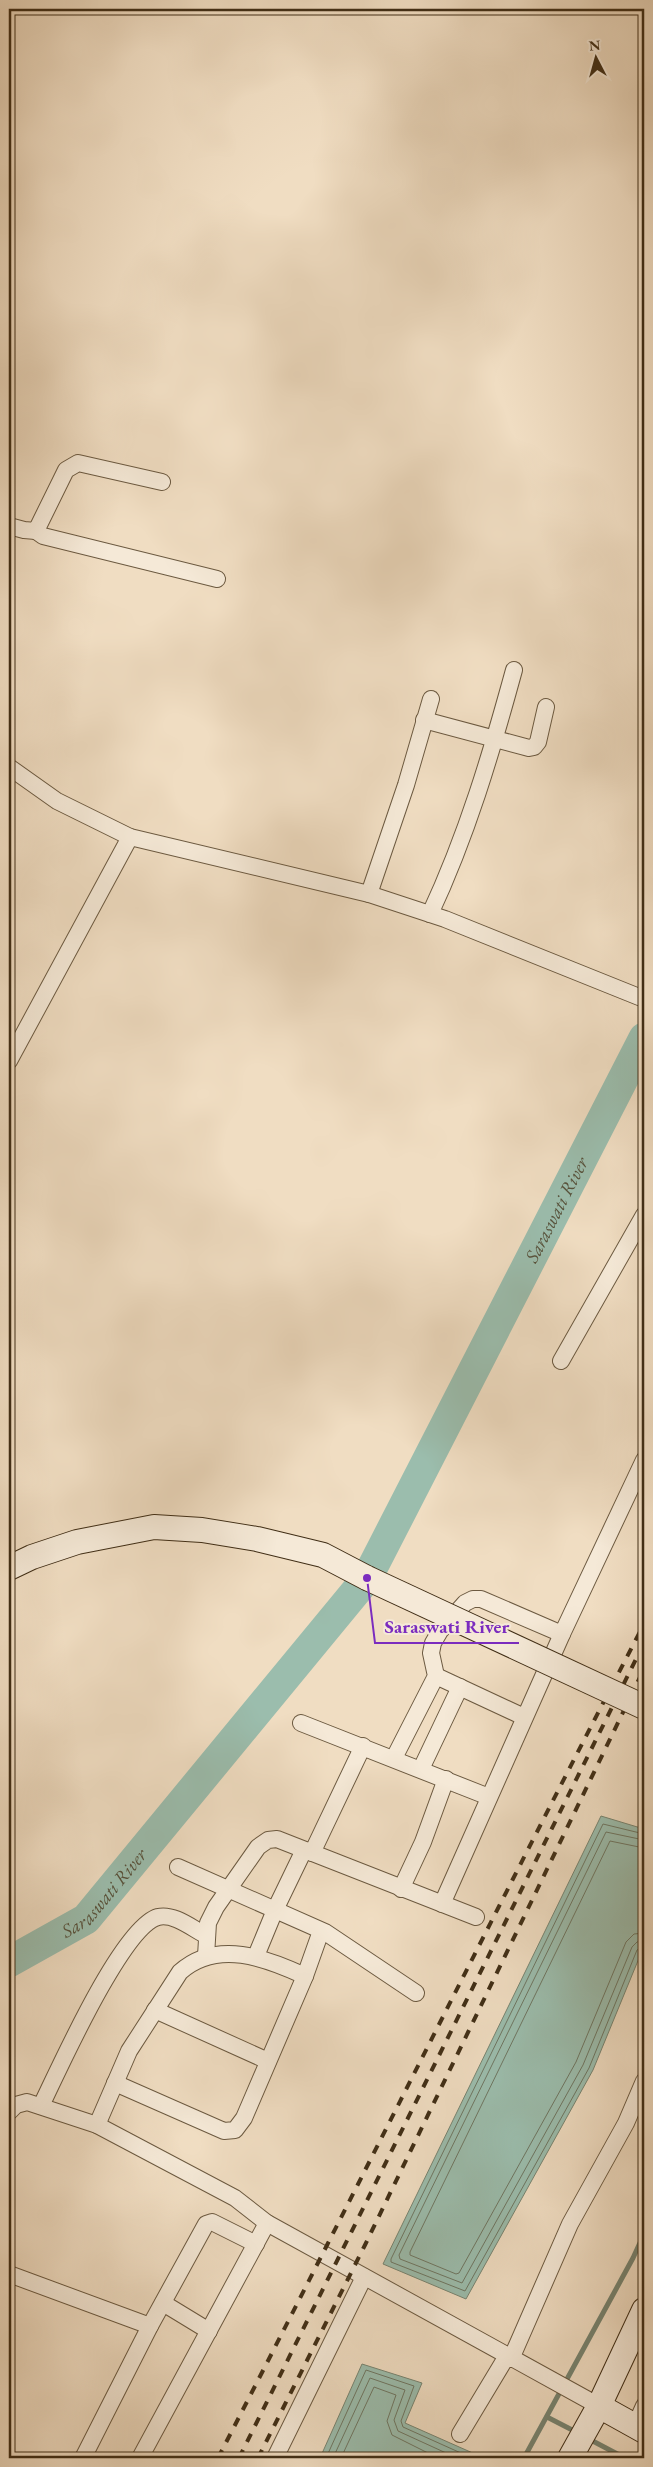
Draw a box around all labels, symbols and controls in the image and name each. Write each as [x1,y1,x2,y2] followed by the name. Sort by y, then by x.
[570,32,620,82] north arrow
[588,35,602,55] text: N
[518,1152,594,1268] water label: Saraswati River
[375,1609,519,1643] callout: Saraswati River
[385,1614,510,1639] text: Saraswati River
[56,1842,152,1943] water label: Saraswati River

